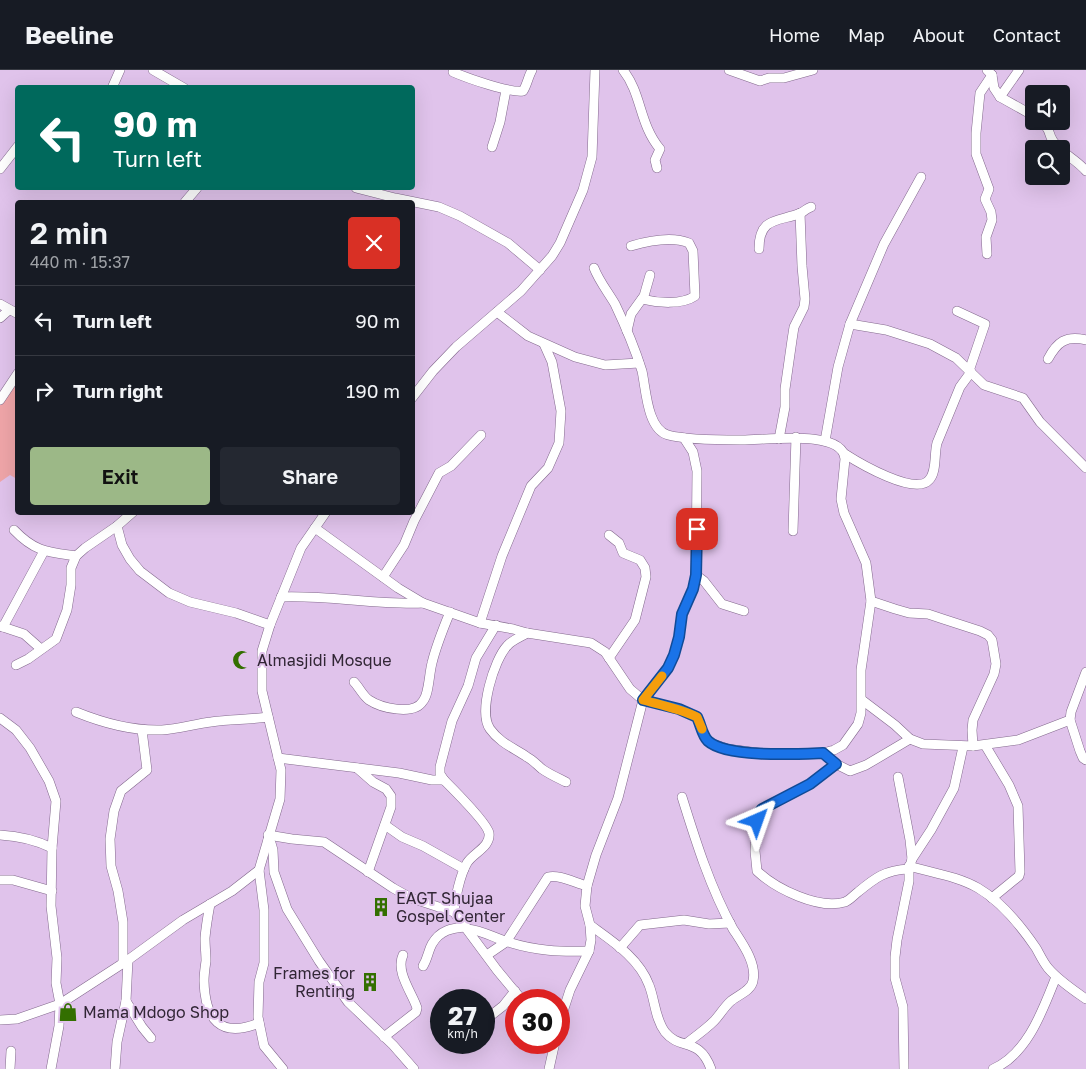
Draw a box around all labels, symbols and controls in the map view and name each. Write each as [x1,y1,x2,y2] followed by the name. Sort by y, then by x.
[25,20,114,49] text: Beeline
[769,24,820,46] text: Home
[848,24,885,46] text: Map
[913,24,965,46] text: About
[993,24,1061,46] text: Contact
[1025,85,1070,185] map controls
[1025,85,1070,130] button: sound
[113,103,197,145] text: 90 m
[30,105,95,170] icon: left
[1025,140,1070,185] button: search
[113,145,202,172] text: Turn left
[30,215,108,251] text: 2 min
[348,217,400,269] button: close
[30,252,130,272] text: 440 m · 15:37
[30,307,58,335] icon: left
[73,309,152,332] text: Turn left
[355,309,400,332] text: 90 m
[30,377,58,405] icon: right
[73,379,163,402] text: Turn right
[346,379,400,402] text: 190 m
[30,447,210,505] button: Exit
[220,447,400,505] button: Share
[676,508,718,550] pin
[683,515,711,543] icon: arrive
[231,649,253,671] mosque icon: Almasjidi Mosque
[257,650,392,670] place label: Almasjidi Mosque
[730,794,782,846] position arrow
[396,888,505,926] place label: EAGT Shujaa Gospel Center
[370,896,392,918] building icon: EAGT Shujaa Gospel Center
[273,963,355,1001] place label: Frames for Renting
[359,971,381,993] building icon: Frames for Renting
[505,989,570,1054] speed limit sign: 30
[448,1000,477,1031] text: 27
[57,1001,79,1023] shop icon: Mama Mdogo Shop
[83,1002,229,1022] place label: Mama Mdogo Shop
[447,1026,478,1041] text: km/h

